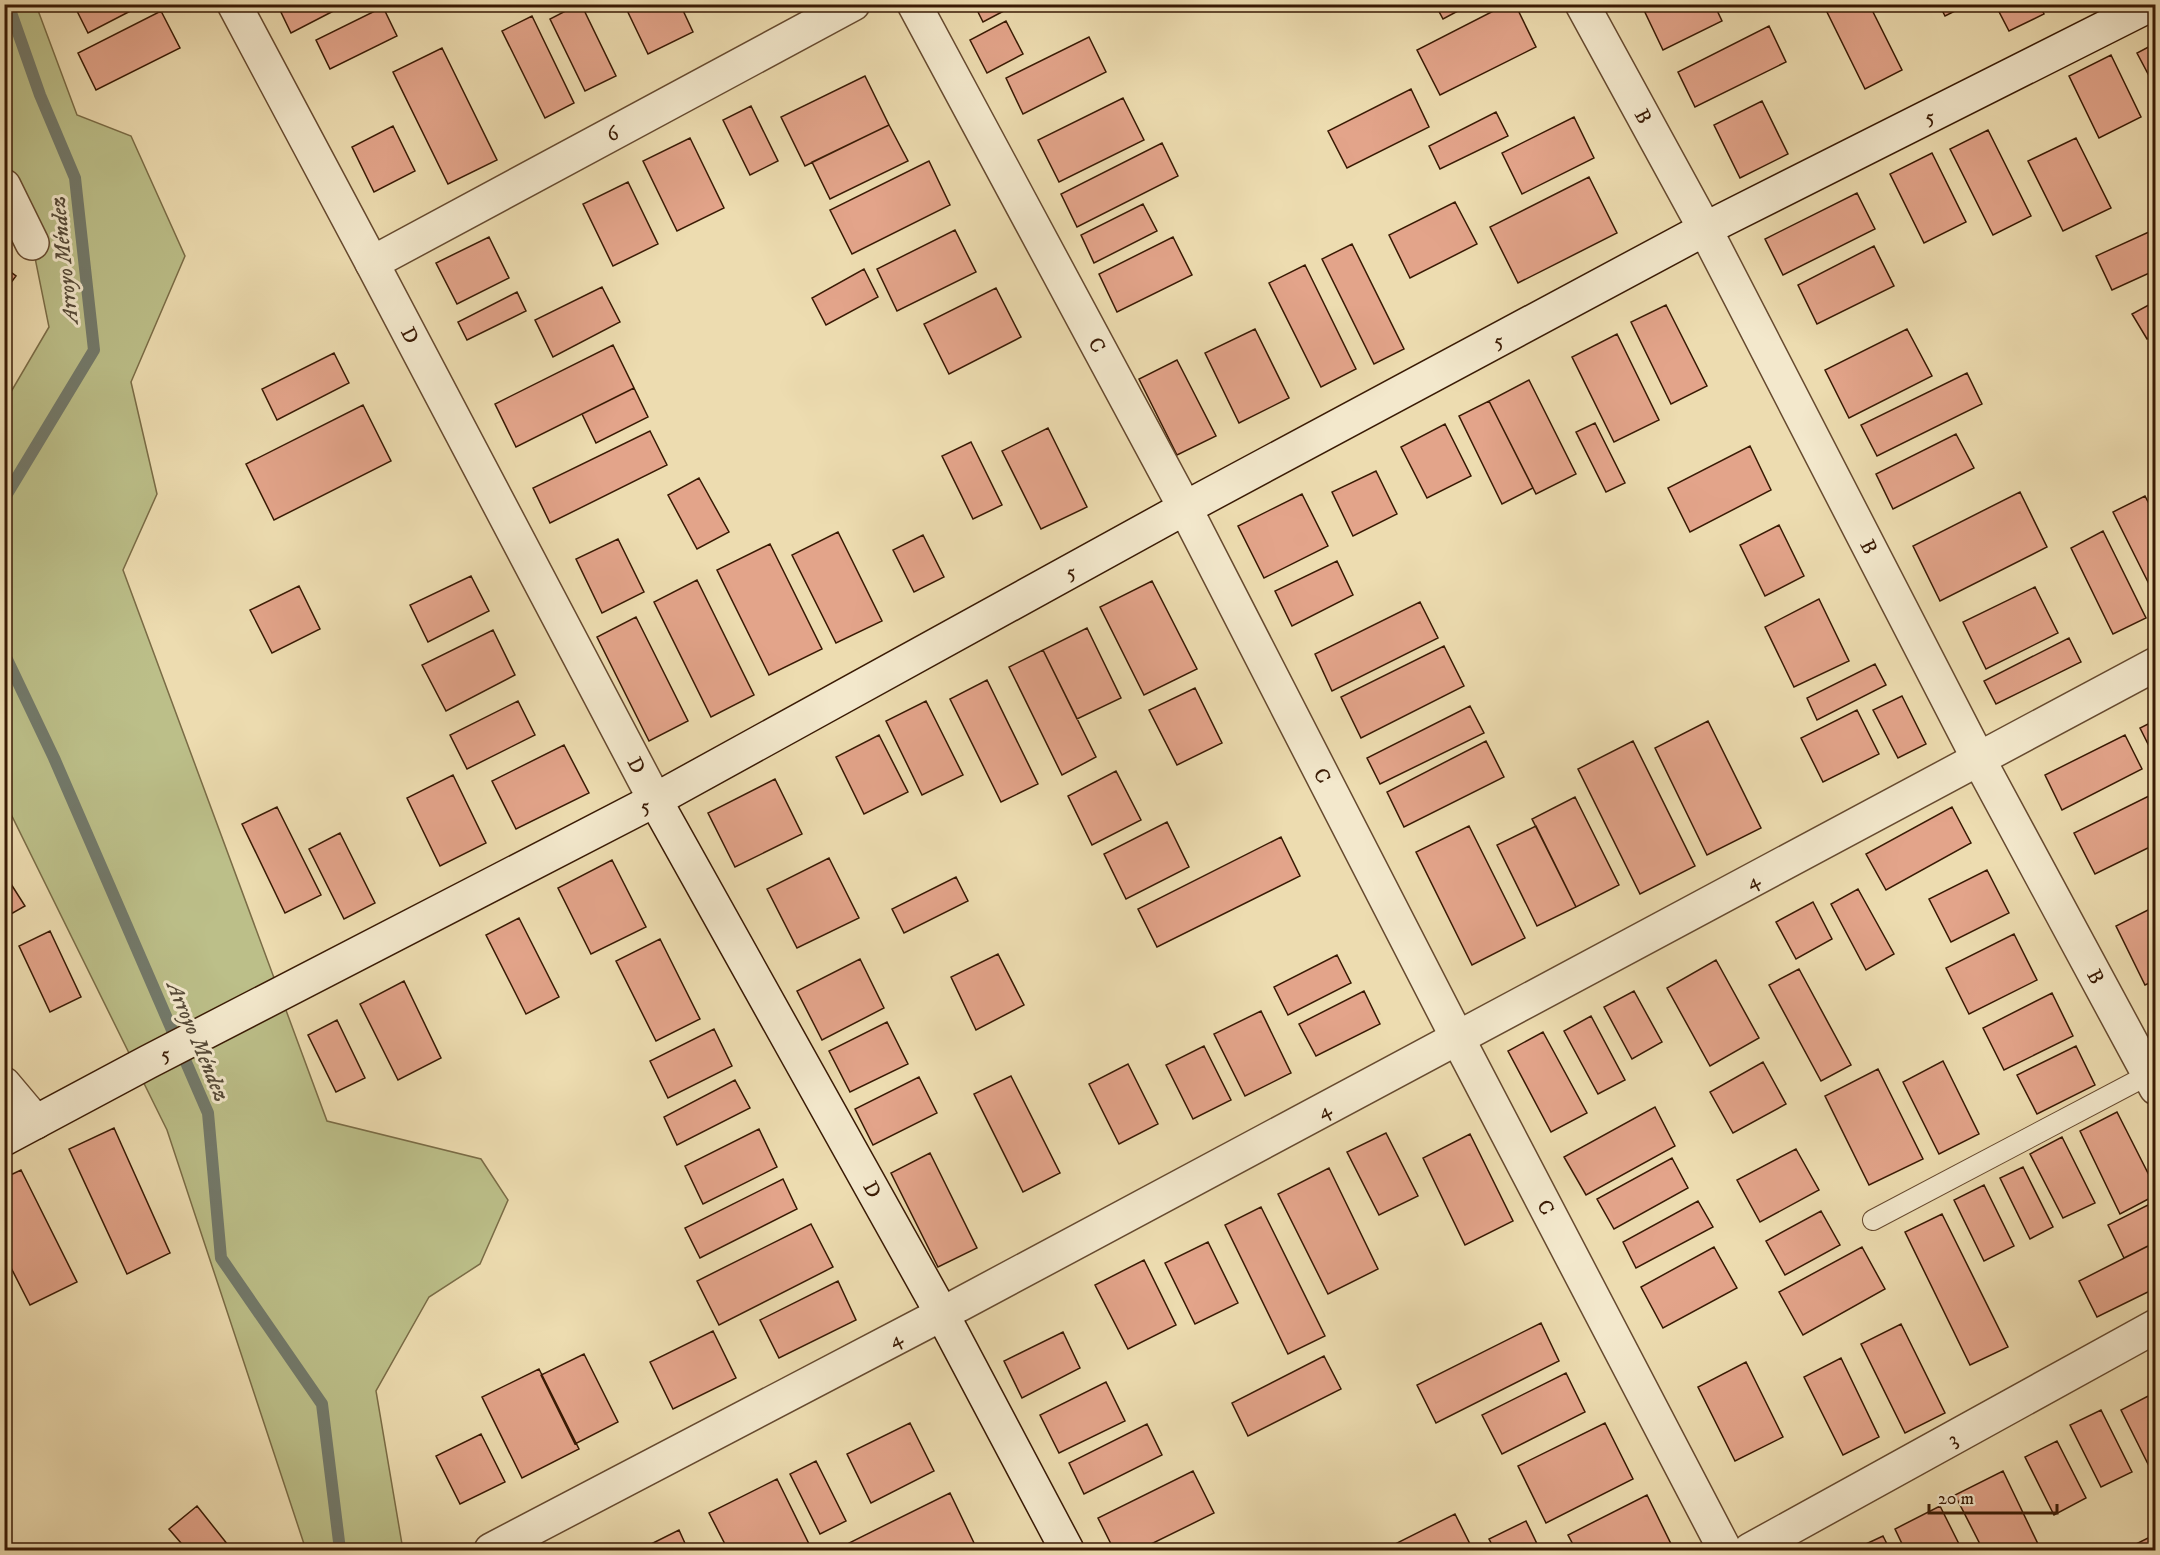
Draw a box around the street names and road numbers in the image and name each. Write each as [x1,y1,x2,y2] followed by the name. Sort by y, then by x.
[1919,103,1940,131] street label: 5
[1628,105,1657,129] street label: B
[602,120,625,148] street label: 6
[394,323,424,349] street label: D
[1487,327,1509,355] street label: 5
[1082,333,1111,358] street label: C
[1853,535,1883,559] street label: B
[1060,558,1082,586] street label: 5
[621,753,651,779] street label: D
[1307,764,1336,788] street label: C
[634,792,655,820] street label: 5
[1741,866,1765,895] street label: 4
[2080,965,2110,989] street label: B
[154,1040,176,1068] street label: 5
[1313,1096,1336,1125] street label: 4
[856,1177,887,1203] street label: D
[1530,1195,1560,1220] street label: C
[884,1325,908,1354] street label: 4
[1943,1426,1962,1453] street label: 3

